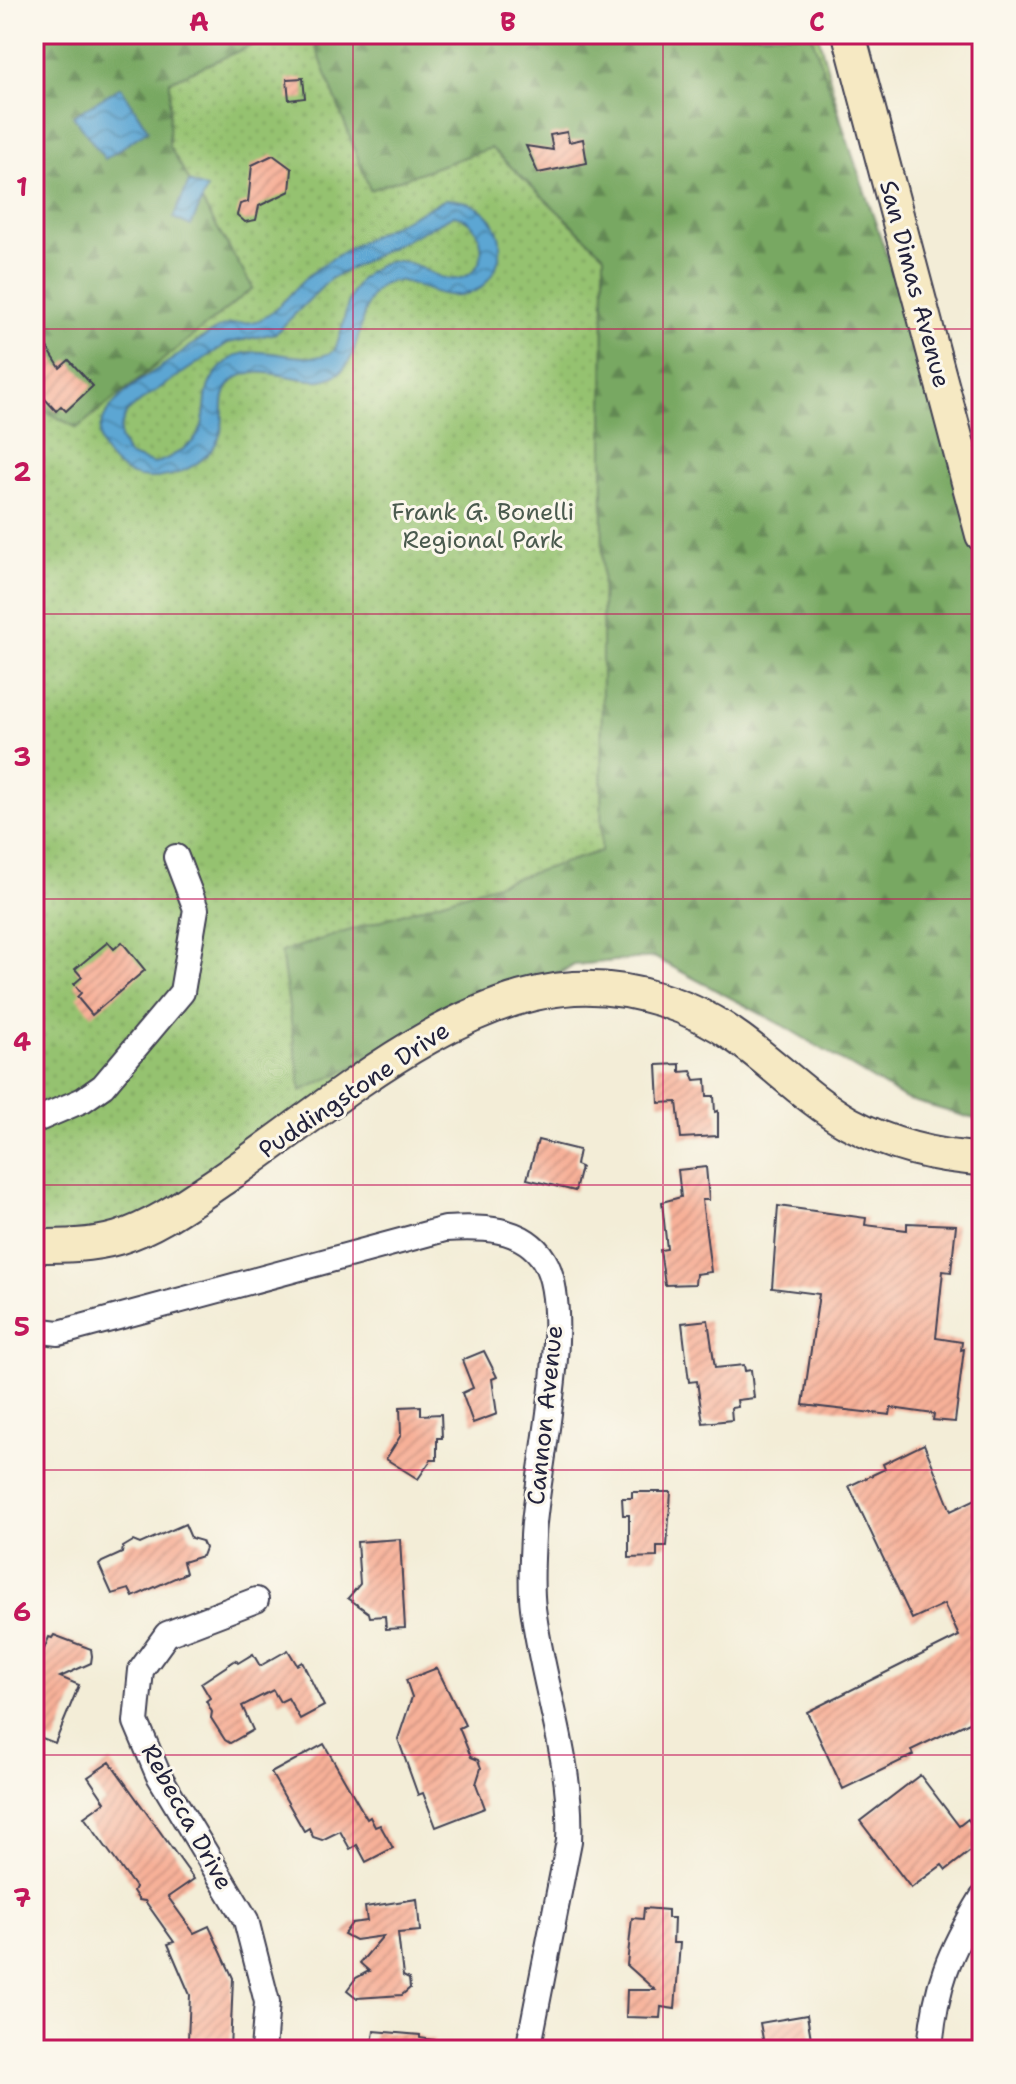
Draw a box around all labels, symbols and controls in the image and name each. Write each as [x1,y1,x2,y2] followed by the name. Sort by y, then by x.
[189,4,209,39] text: A
[500,4,516,39] text: B
[809,4,825,39] text: C
[16,169,28,204] text: 1
[872,177,958,391] street label: San Dimas Avenue
[13,454,31,489] text: 2
[392,496,574,556] park label: Frank G. Bonelli Regional Park
[13,739,31,774] text: 3
[252,1014,456,1166] street label: Puddingstone Drive
[13,1024,31,1059] text: 4
[14,1309,30,1344] text: 5
[520,1324,570,1506] street label: Cannon Avenue
[13,1594,31,1629] text: 6
[134,1738,240,1896] street label: Rebecca Drive
[13,1880,31,1915] text: 7

